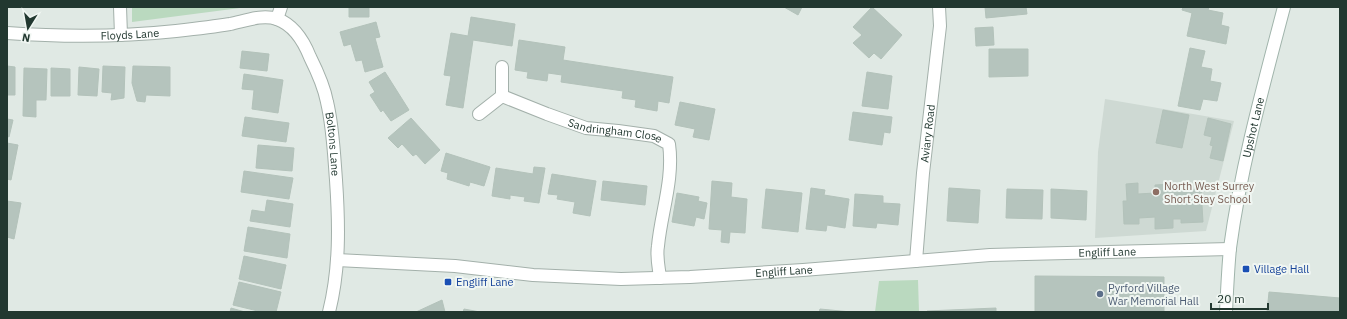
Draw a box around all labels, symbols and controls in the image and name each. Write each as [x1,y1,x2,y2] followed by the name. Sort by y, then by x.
[8,8,48,48] north arrow
[100,26,160,43] street label: Floyds Lane
[21,30,31,45] text: N
[1239,96,1267,159] street label: Upshot Lane
[917,104,938,163] street label: Aviary Road
[322,111,343,176] street label: Boltons Lane
[566,115,665,146] street label: Sandringham Close
[1164,179,1255,206] place label: North West Surrey Short Stay School
[1151,187,1161,197] marker: North West Surrey Short Stay School
[1078,244,1136,260] street label: Engliff Lane
[755,262,813,280] street label: Engliff Lane
[1254,262,1309,276] place label: Village Hall
[1241,264,1251,274] marker: Village Hall
[456,275,514,289] place label: Engliff Lane
[443,277,453,287] marker: Engliff Lane
[1108,281,1199,308] place label: Pyrford Village War Memorial Hall
[1211,285,1268,311] scale bar
[1095,289,1105,299] marker: Pyrford Village War Memorial Hall
[1217,291,1245,306] text: 20 m

